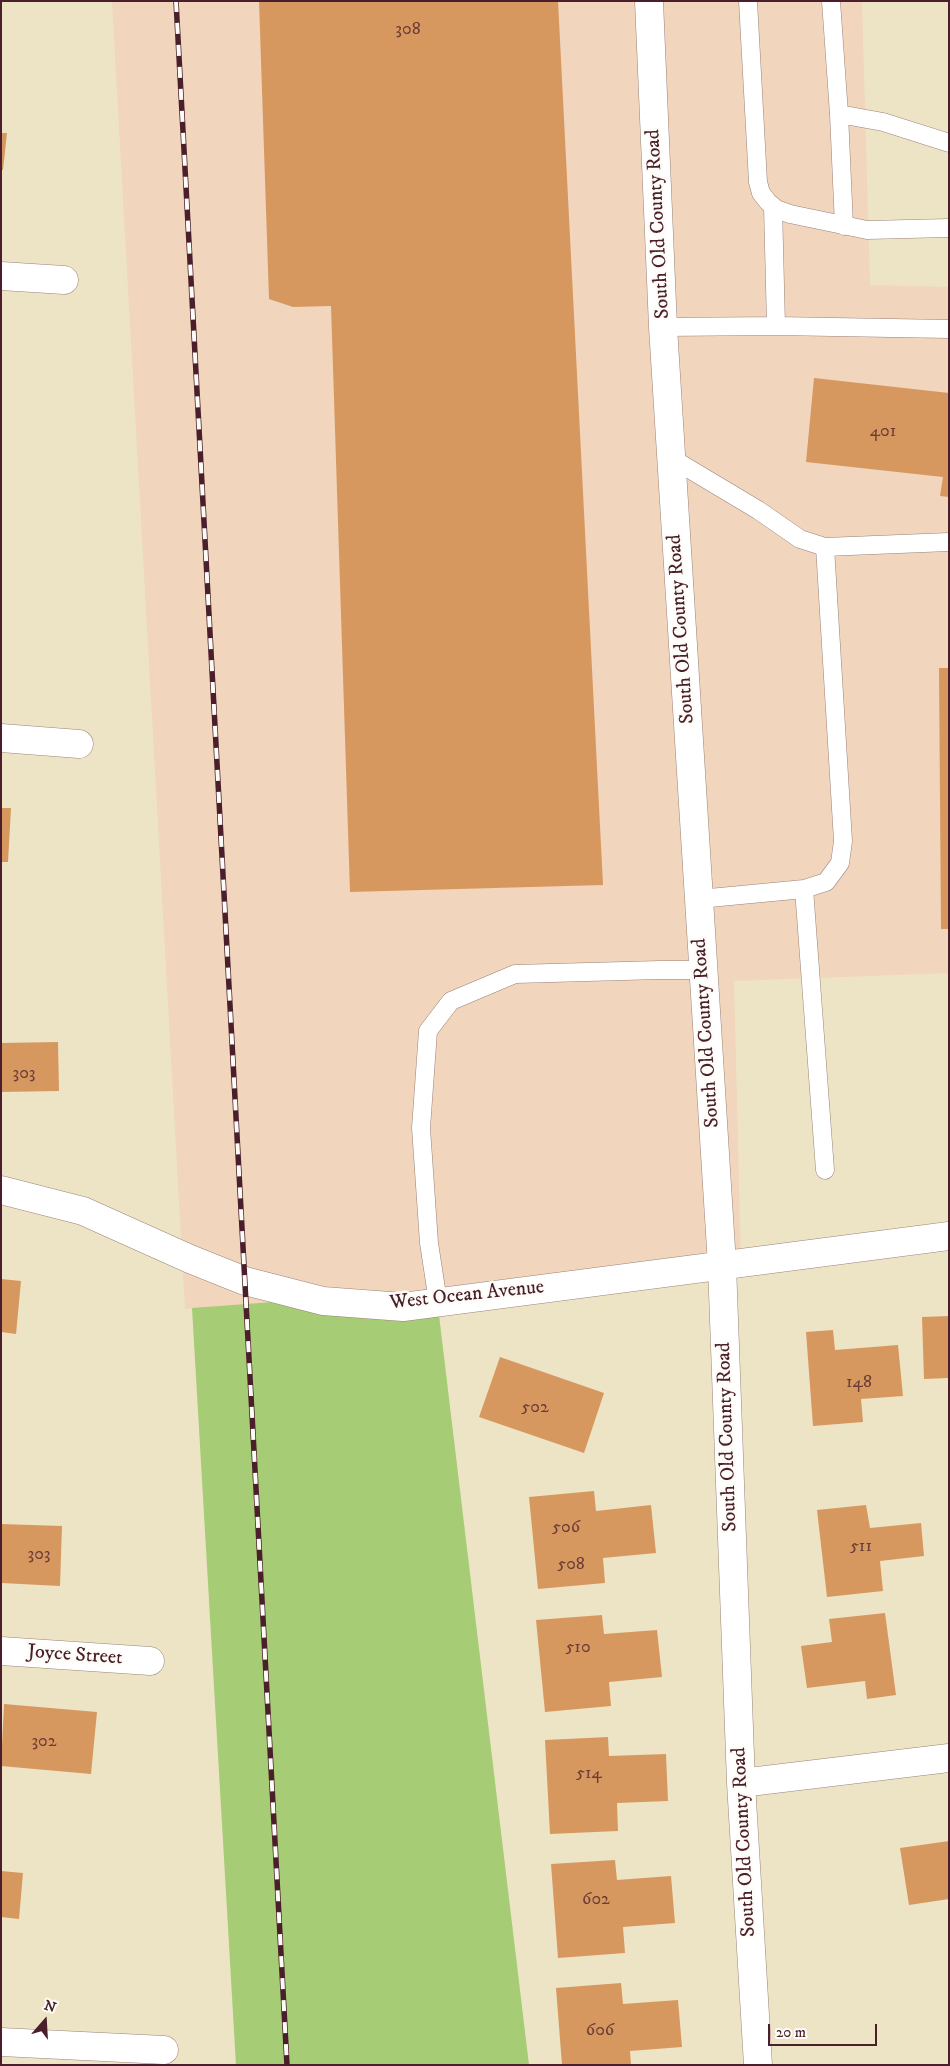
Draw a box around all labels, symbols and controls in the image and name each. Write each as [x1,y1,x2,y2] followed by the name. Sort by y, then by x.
[395,19,421,41] house number: 308
[642,129,676,319] street label: South Old County Road
[870,421,896,443] house number: 401
[663,533,701,725] street label: South Old County Road
[688,937,726,1129] street label: South Old County Road
[12,1063,36,1085] house number: 303
[389,1276,545,1316] street label: West Ocean Avenue
[713,1342,743,1532] street label: South Old County Road
[846,1372,872,1394] house number: 148
[521,1397,549,1419] house number: 502
[552,1517,580,1539] house number: 506
[850,1536,872,1558] house number: 511
[27,1544,51,1566] house number: 303
[557,1554,585,1576] house number: 508
[565,1637,591,1659] house number: 510
[27,1641,123,1671] street label: Joyce Street
[31,1731,57,1753] house number: 302
[728,1747,762,1937] street label: South Old County Road
[576,1763,602,1785] house number: 514
[582,1889,610,1911] house number: 602
[20,1996,70,2046] north arrow
[42,1996,58,2017] text: N
[770,2014,879,2046] scale bar
[586,2020,614,2042] house number: 606
[776,2023,806,2042] text: 20 m

